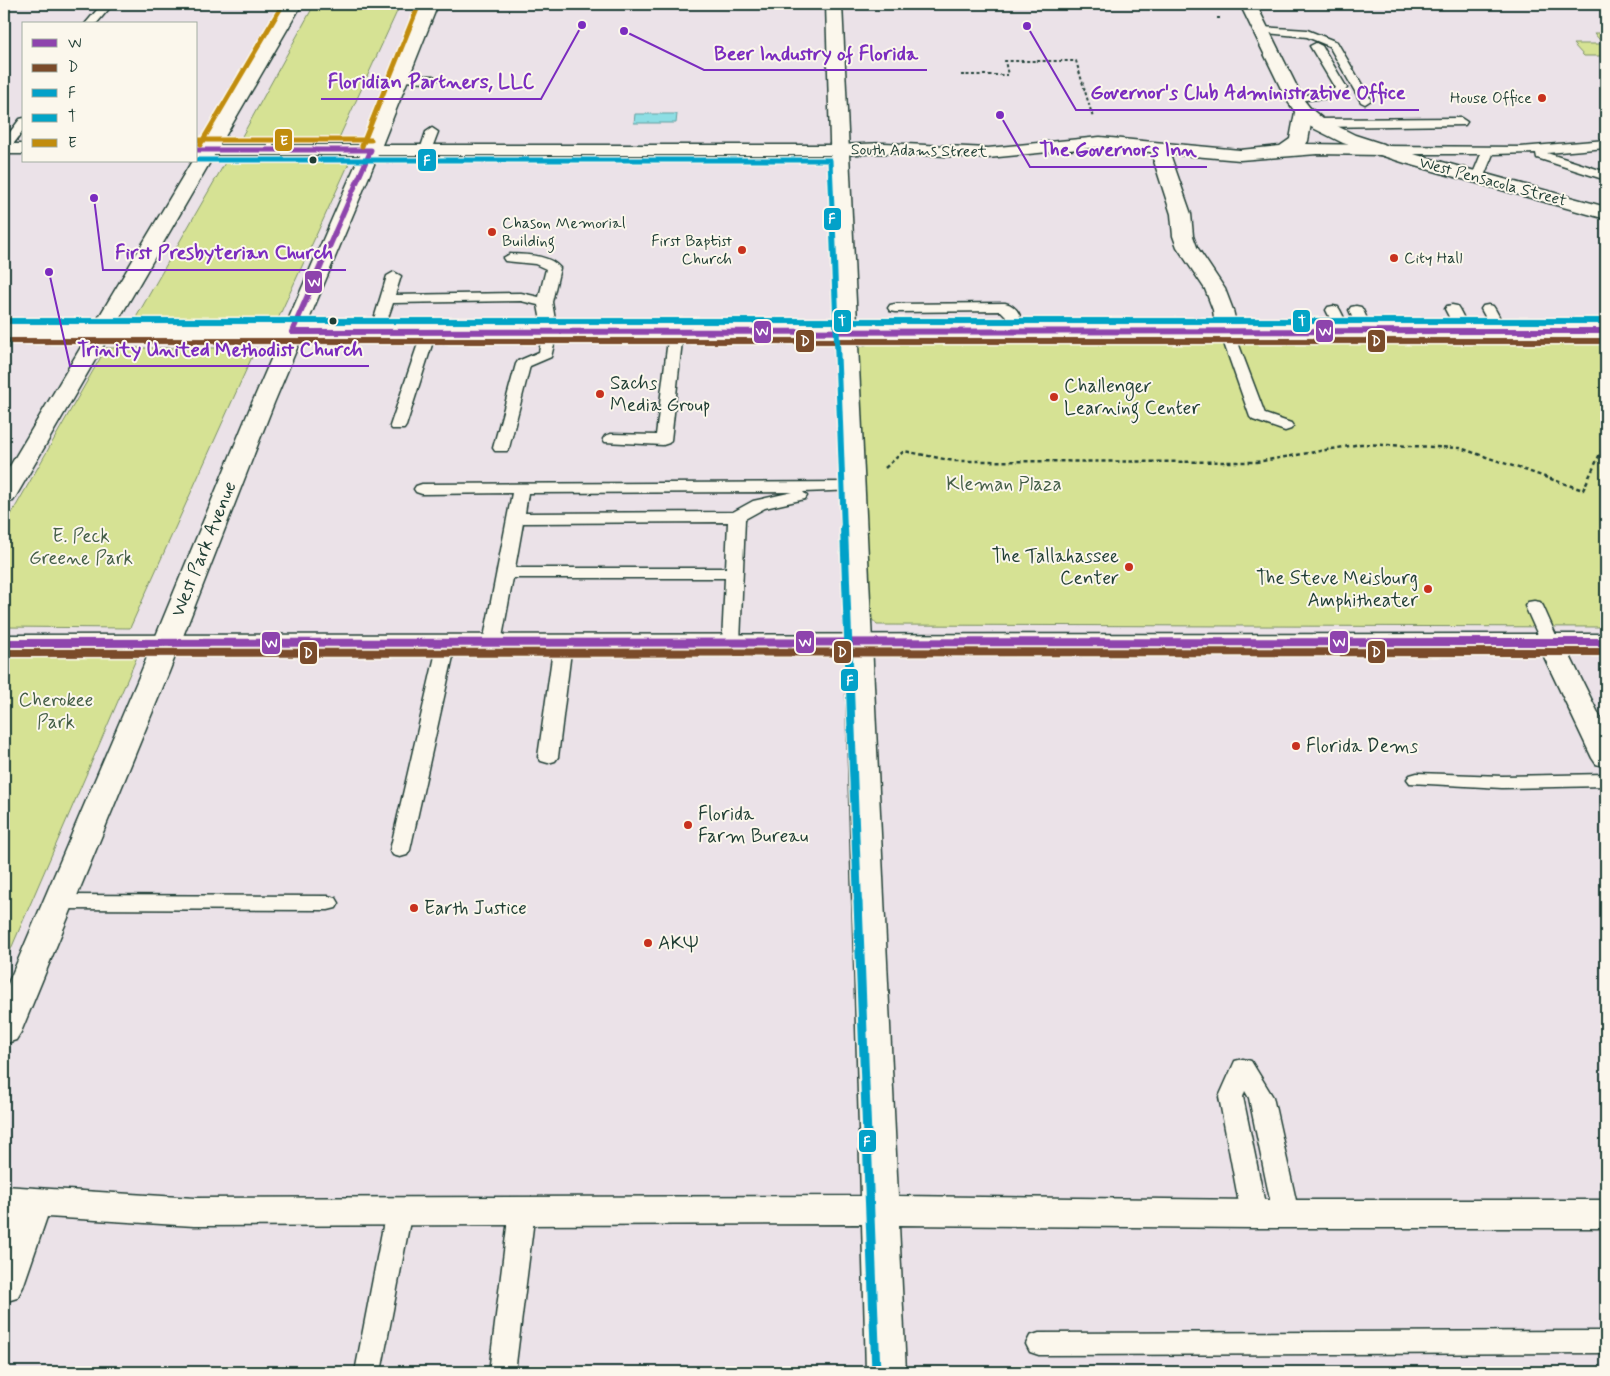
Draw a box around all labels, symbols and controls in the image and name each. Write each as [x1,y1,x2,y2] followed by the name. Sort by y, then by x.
[22,22,198,162] legend
[68,34,82,54] text: W
[704,35,927,70] callout: Beer Industry of Florida
[714,41,919,68] text: Beer Industry of Florida
[68,58,78,78] text: D
[321,64,541,99] callout: Floridian Partners, LLC
[328,69,535,96] text: Floridian Partners, LLC
[1076,75,1419,110] callout: Governor's Club Administrative Office
[1090,80,1406,107] text: Governor's Club Administrative Office
[68,84,76,104] text: F
[1450,88,1532,109] place label: House Office
[1536,92,1548,104] marker: House Office
[68,108,77,128] text: T
[274,128,293,152] line badge: E
[280,132,288,150] text: E
[1030,132,1207,167] callout: The Governors Inn
[68,134,77,154] text: E
[1039,137,1197,164] text: The Governors Inn
[851,139,988,163] street label: South Adams Street
[417,148,437,172] line badge: F
[423,152,431,170] text: F
[1417,152,1569,212] street label: West Pensacola Street
[308,155,318,165] unlabelled marker
[823,207,842,231] line badge: F
[828,210,836,228] text: F
[502,213,626,253] place label: Chason Memorial Building
[486,226,498,238] marker: Chason Memorial Building
[651,231,732,270] place label: First Baptist Church
[103,235,346,270] callout: First Presbyterian Church
[115,240,333,267] text: First Presbyterian Church
[736,244,748,256] marker: First Baptist Church
[1404,248,1462,269] place label: City Hall
[1388,252,1400,264] marker: City Hall
[304,270,323,294] line badge: W
[307,274,321,292] text: W
[833,309,852,333] line badge: T
[1292,309,1311,333] line badge: T
[838,313,846,331] text: T
[1298,313,1306,331] text: T
[328,316,338,326] unlabelled marker
[1315,319,1334,343] line badge: W
[753,320,772,344] line badge: W
[755,323,769,341] text: W
[1318,323,1332,341] text: W
[795,329,815,353] line badge: D
[1367,329,1386,353] line badge: D
[70,331,369,366] callout: Trinity United Methodist Church
[800,333,810,351] text: D
[1371,333,1381,351] text: D
[77,337,363,364] text: Trinity United Methodist Church
[610,371,710,418] place label: Sachs Media Group
[1064,374,1200,424] place label: Challenger Learning Center
[594,388,606,400] marker: Sachs Media Group
[1048,391,1060,403] marker: Challenger Learning Center
[946,472,1062,497] park label: Kleman Plaza
[165,477,243,621] street label: West Park Avenue
[29,524,133,571] park label: E. Peck Greene Park
[991,544,1119,591] place label: The Tallahassee Center
[1123,561,1135,573] marker: The Tallahassee Center
[1256,566,1418,613] place label: The Steve Meisburg Amphitheater
[1422,583,1434,595] marker: The Steve Meisburg Amphitheater
[795,630,815,654] line badge: W
[1329,630,1349,654] line badge: W
[261,631,281,655] line badge: W
[798,634,812,652] text: W
[1332,634,1346,652] text: W
[264,635,278,653] text: W
[833,640,852,664] line badge: D
[1367,640,1386,664] line badge: D
[299,641,318,665] line badge: D
[837,644,847,662] text: D
[1371,644,1381,662] text: D
[303,645,313,663] text: D
[840,668,859,692] line badge: F
[846,672,854,690] text: F
[19,688,93,735] park label: Cherokee Park
[1306,734,1419,759] place label: Florida Dems
[1290,740,1302,752] marker: Florida Dems
[698,802,808,849] place label: Florida Farm Bureau
[682,819,694,831] marker: Florida Farm Bureau
[424,896,527,921] place label: Earth Justice
[408,902,420,914] marker: Earth Justice
[658,931,699,956] place label: AKΨ
[642,937,654,949] marker: AKΨ
[858,1129,877,1153] line badge: F
[863,1133,871,1151] text: F

